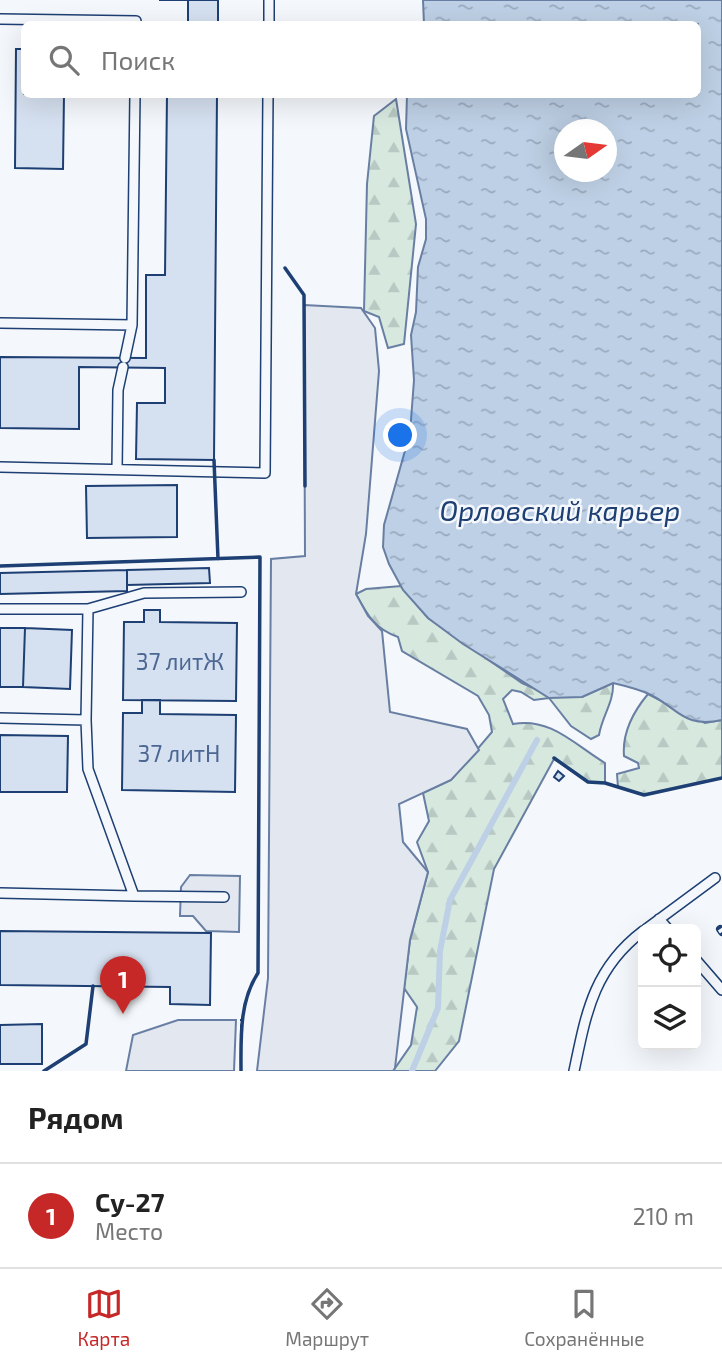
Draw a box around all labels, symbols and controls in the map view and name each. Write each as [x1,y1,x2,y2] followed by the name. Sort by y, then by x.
[21,21,701,98] search box
[45,41,83,79] icon: search
[101,44,175,75] text: Поиск
[554,119,617,182] north arrow
[383,418,417,452] your location
[440,493,680,527] water label: Орловский карьер
[136,647,224,675] house number: 37 литЖ
[138,739,220,767] house number: 37 литН
[638,924,701,1050] map controls
[638,924,701,987] button: locate
[100,956,146,1014] pin: 1
[638,987,701,1050] button: layers
[28,1099,124,1135] text: Рядом
[95,1186,164,1217] text: Су-27
[46,1202,56,1230] text: 1
[633,1202,694,1230] text: 210 m
[95,1217,163,1245] text: Место
[77,1285,130,1350] tab: Карта
[285,1285,369,1350] tab: Маршрут
[524,1285,645,1350] tab: Сохранённые

